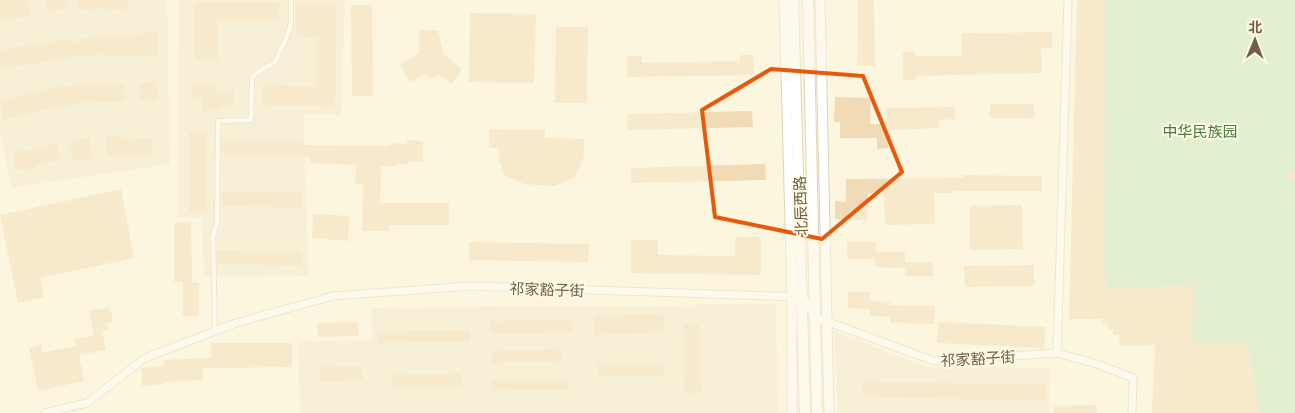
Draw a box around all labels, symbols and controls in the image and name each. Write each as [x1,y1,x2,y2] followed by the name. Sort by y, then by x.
[1230,15,1280,65] north arrow
[1248,17,1262,36] text: 北
[1162,121,1238,141] park label: 中华民族园
[789,176,811,236] street label: 北辰西路
[509,278,585,300] street label: 祁家豁子街
[940,346,1016,370] street label: 祁家豁子街

